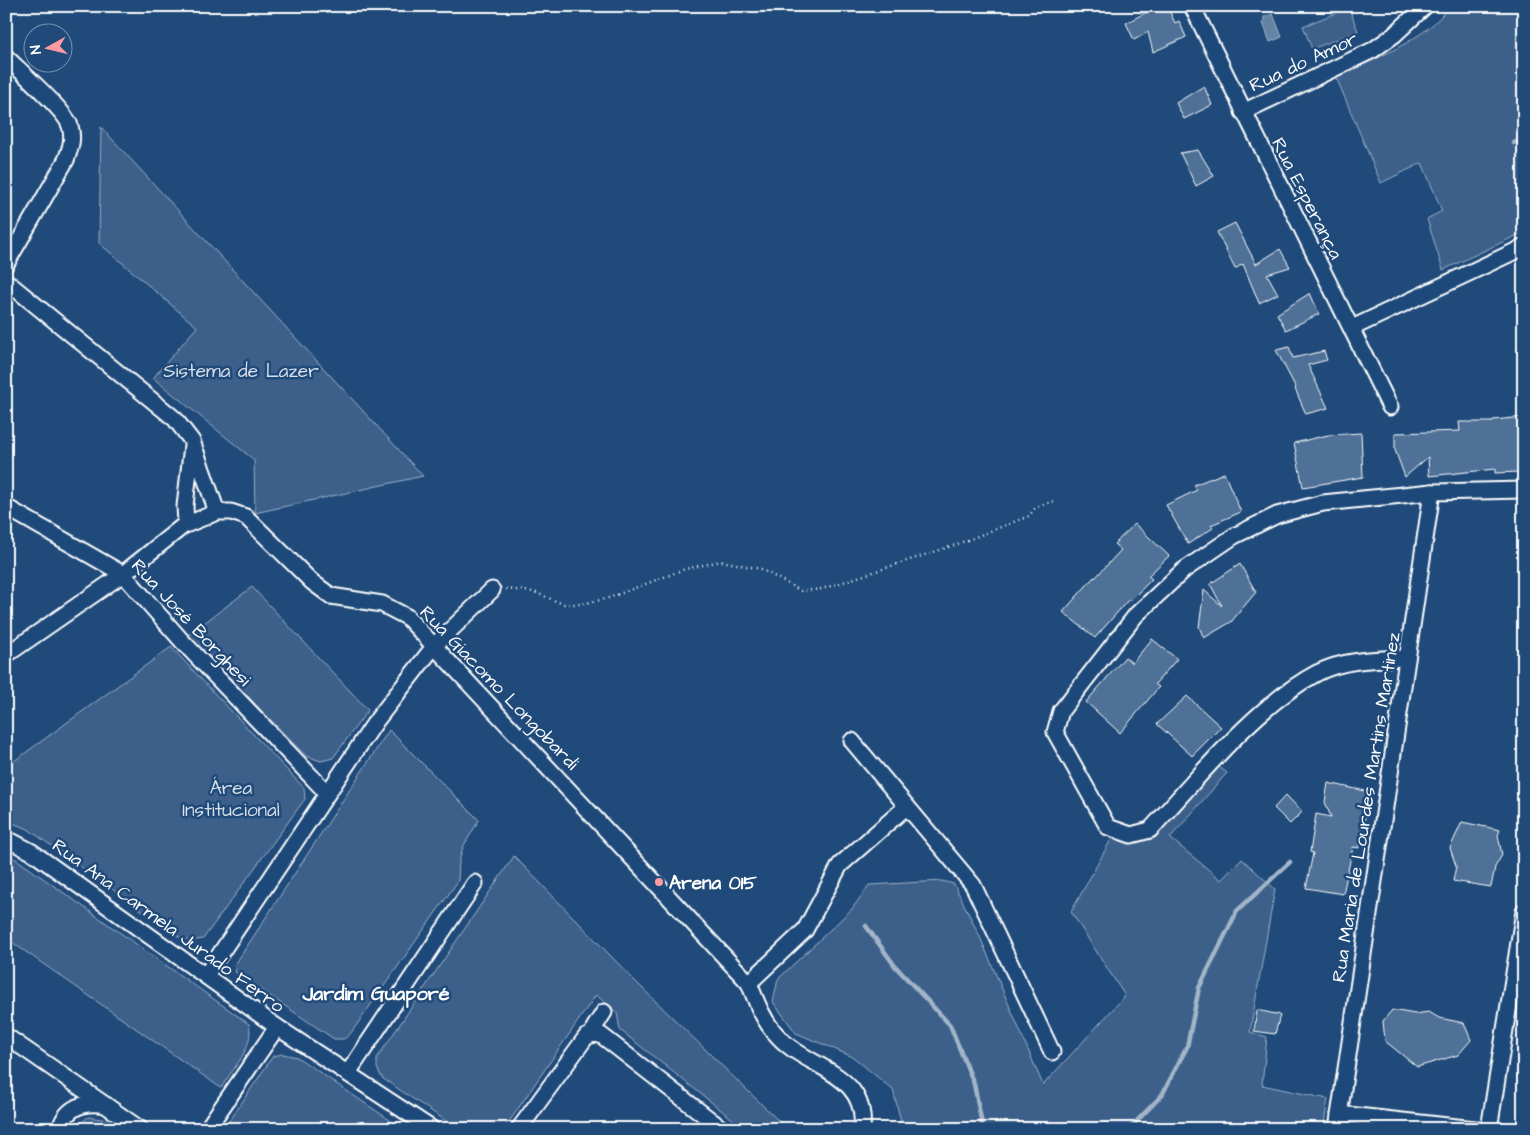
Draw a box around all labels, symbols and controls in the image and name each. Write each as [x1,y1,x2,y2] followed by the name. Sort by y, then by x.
[22,22,72,72] north arrow
[1245,25,1363,99] street label: Rua do Amor
[26,44,47,55] text: N
[1264,133,1349,265] street label: Rua Esperança
[163,358,319,385] park label: Sistema de Lazer
[124,553,257,693] street label: Rua José Borghesi
[412,600,585,777] street label: Rua Giacomo Longobardi
[1325,630,1408,984] street label: Rua Maria de Lourdes Martins Martinez
[182,775,280,824] park label: Área Institucional
[46,833,290,1020] street label: Rua Ana Carmela Jurado Ferro
[669,870,757,897] place label: Arena 015
[653,876,665,888] marker: Arena 015
[301,980,450,1008] district label: Jardim Guaporé

